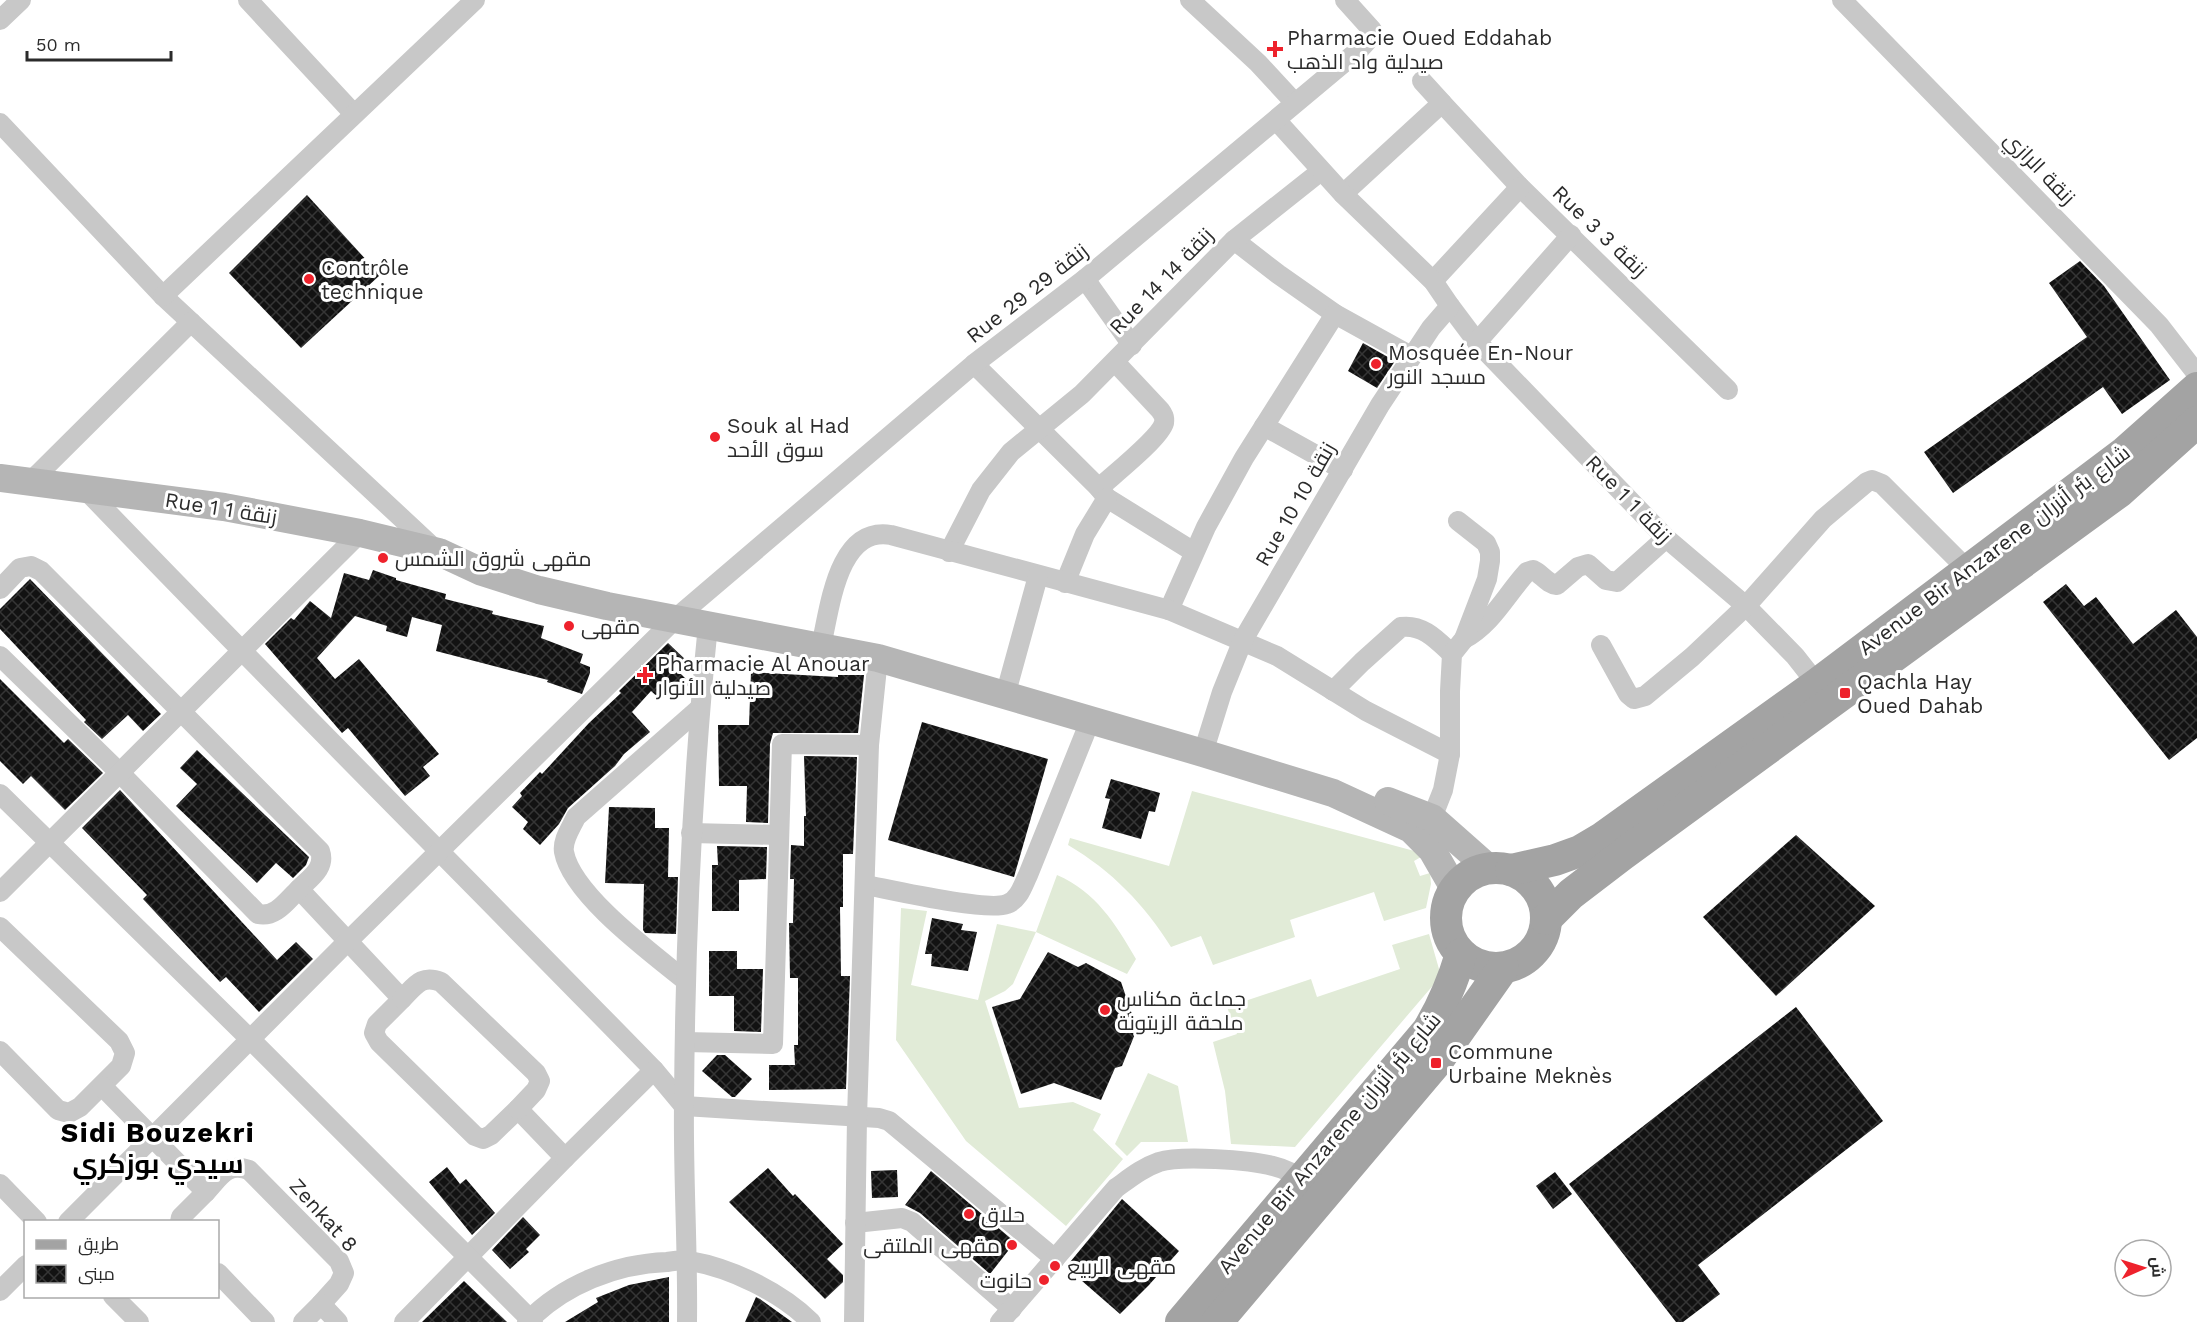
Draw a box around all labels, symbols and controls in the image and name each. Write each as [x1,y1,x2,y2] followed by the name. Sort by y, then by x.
[27,24,171,62] scale bar
[1287,25,1552,74] place label: Pharmacie Oued Eddahab صيدلية واد الذهب
[36,34,81,55] text: 50 m
[1268,42,1282,56] marker: Pharmacie Oued Eddahab صيدلية واد الذهب
[1996,126,2081,212] street label: زنقة الرازي
[1548,180,1652,282] street label: Rue 3 زنقة 3
[1104,222,1218,340] street label: Rue 14 زنقة 14
[961,238,1093,348] street label: Rue 29 زنقة 29
[321,255,424,304] place label: Contrôle technique
[302,272,316,286] marker: Contrôle technique
[1387,340,1574,389] place label: Mosquée En-Nour مسجد النور
[1369,357,1383,371] marker: Mosquée En-Nour مسجد النور
[727,413,850,463] place label: Souk al Had سوق الأحد
[708,430,722,444] marker: Souk al Had سوق الأحد
[1249,438,1341,570] street label: Rue 10 زنقة 10
[1853,440,2136,662] street label: Avenue Bir Anzarene شارع بئر أنزران
[1581,450,1677,548] street label: Rue 1 زنقة 1
[163,487,279,529] street label: Rue 1 زنقة 1
[395,546,591,572] place label: مقهى شروق الشمس
[376,551,390,565] marker: مقهى شروق الشمس
[581,614,640,640] place label: مقهى
[562,619,576,633] marker: مقهى
[656,651,870,700] place label: Pharmacie Al Anouar صيدلية الأنوار
[638,668,652,682] marker: Pharmacie Al Anouar صيدلية الأنوار
[1857,669,1983,718] place label: Qachla Hay Oued Dahab
[1838,686,1852,700] marker: Qachla Hay Oued Dahab
[1117,986,1246,1035] place label: جماعة مكناس ملحقة الزيتونة
[1098,1003,1112,1017] marker: جماعة مكناس ملحقة الزيتونة
[1212,1007,1447,1280] street label: Avenue Bir Anzarene شارع بئر أنزران
[1448,1039,1612,1088] place label: Commune Urbaine Meknès
[1429,1056,1443,1070] marker: Commune Urbaine Meknès
[61,1117,255,1185] district label: Sidi Bouzekri سيدي بوزكري
[285,1173,363,1257] street label: Zenkat 8
[981,1202,1025,1228] place label: حلاق
[962,1207,976,1221] marker: حلاق
[24,1220,219,1298] legend
[78,1233,119,1256] text: طريق
[863,1233,1000,1259] place label: مقهى الملتقى
[1005,1238,1019,1252] marker: مقهى الملتقى
[2113,1238,2173,1298] north arrow
[1067,1254,1176,1281] place label: مقهى الربيع
[2147,1256,2168,1278] text: ش
[1048,1259,1062,1273] marker: مقهى الربيع
[78,1263,115,1285] text: مبنى
[980,1268,1032,1293] place label: حانوت
[1037,1273,1051,1287] marker: حانوت

